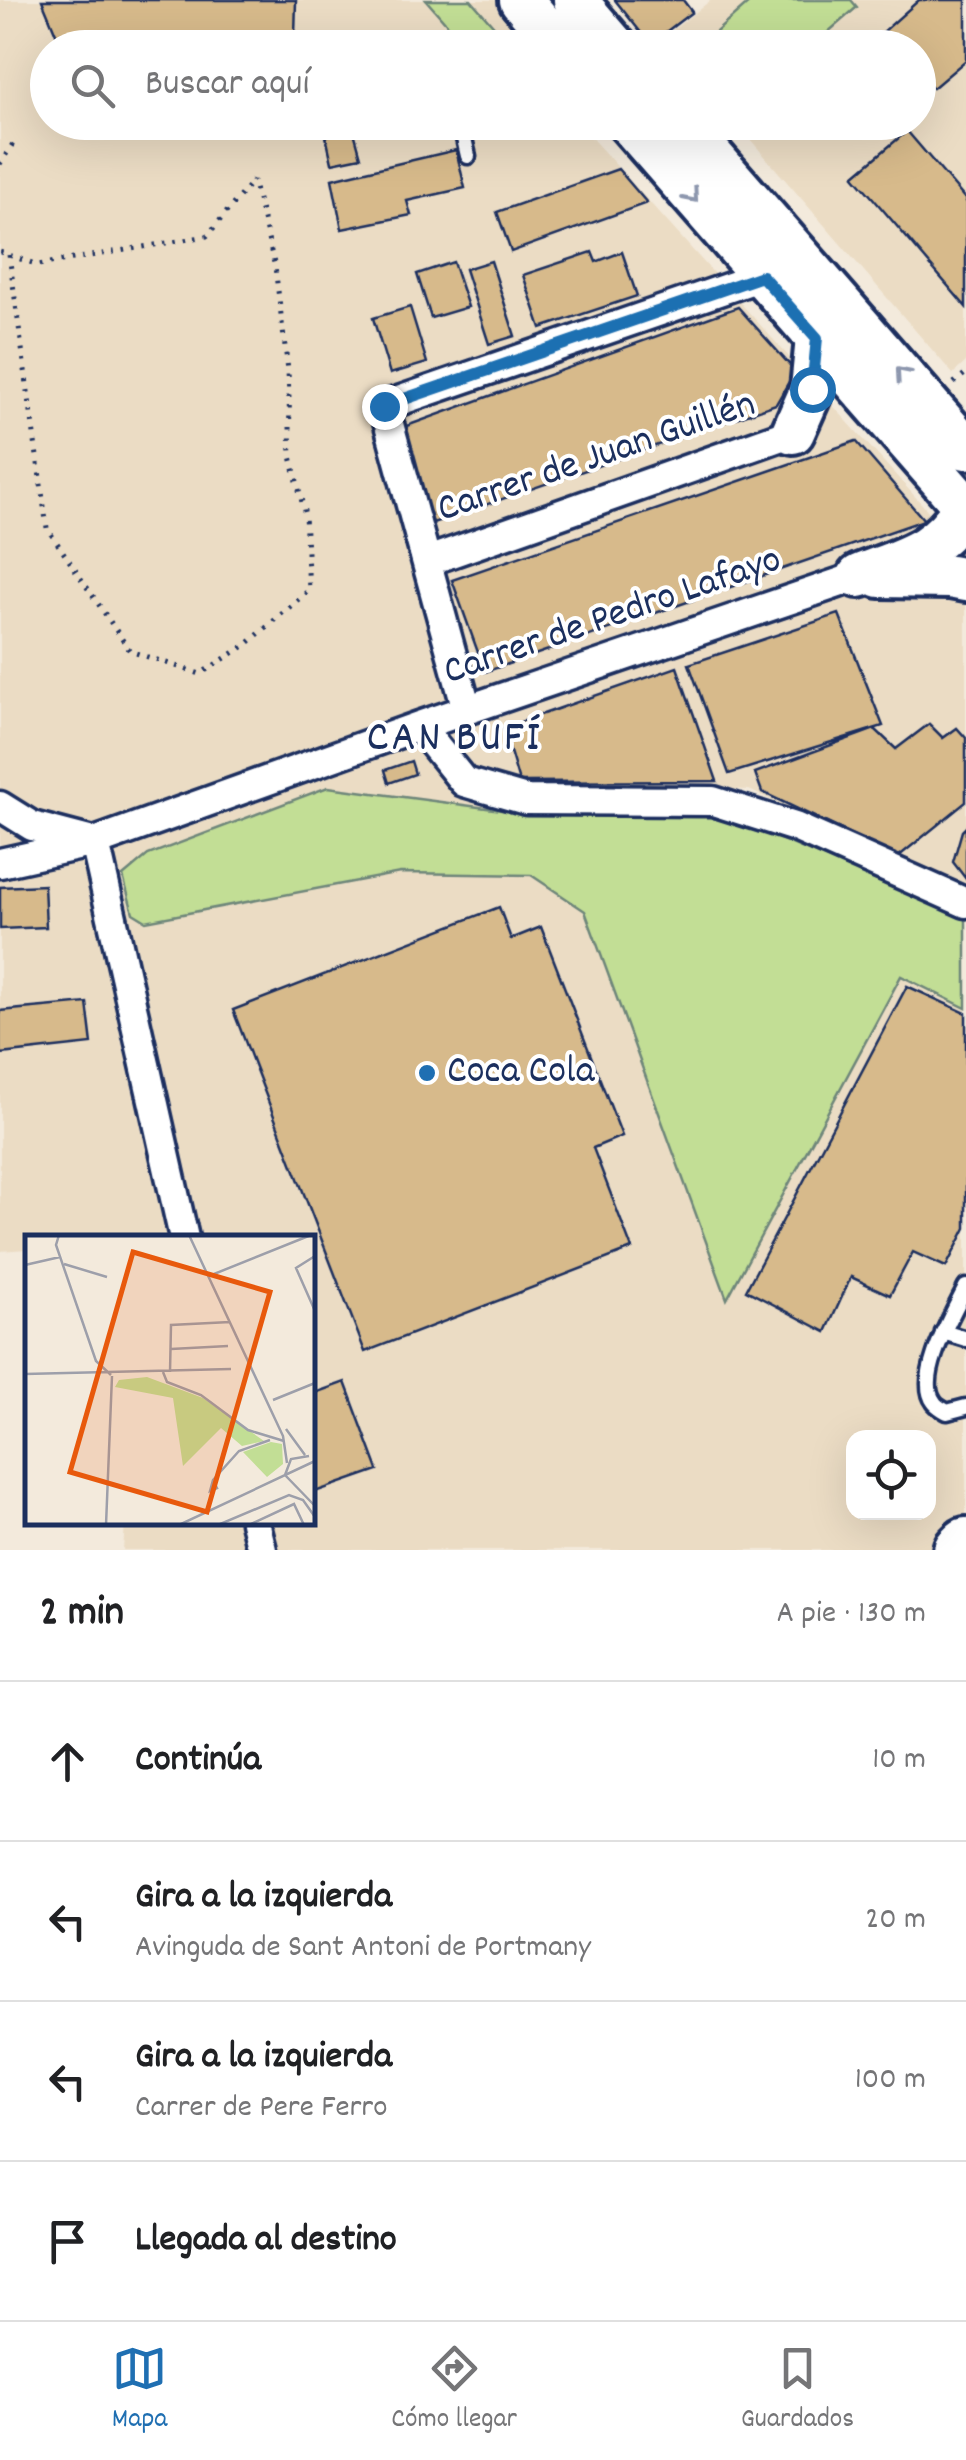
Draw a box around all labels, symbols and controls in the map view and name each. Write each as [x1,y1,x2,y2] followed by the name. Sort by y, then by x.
[30,30,936,140] search box
[65,58,120,113] icon: search
[145,58,309,113] text: Buscar aquí
[680,184,698,203] one-way arrow
[790,367,836,413] route start
[895,367,913,386] one-way arrow
[430,378,764,540] street label: Carrer de Juan Guillén
[362,384,408,430] route end
[437,533,789,703] street label: Carrer de Pedro Lafayo
[366,708,542,772] district label: CAN BUFÍ
[447,1045,596,1102] place label: Coca Cola
[416,1062,438,1084] marker: Coca Cola
[25,1235,315,1525] inset map
[846,1430,936,1520] map controls
[846,1430,936,1520] button: locate
[40,1585,124,1645] text: 2 min
[777,1592,926,1638] text: A pie · 130 m
[40,1734,95,1789] icon: ahead
[135,1734,261,1789] text: Continúa
[872,1738,926,1784] text: 10 m
[135,1871,392,1926] text: Gira a la izquierda
[40,1894,95,1949] icon: left
[865,1898,926,1944] text: 20 m
[135,1926,591,1972] text: Avinguda de Sant Antoni de Portmany
[135,2031,392,2086] text: Gira a la izquierda
[40,2054,95,2109] icon: left
[855,2058,926,2104] text: 100 m
[135,2086,387,2132] text: Carrer de Pere Ferro
[40,2214,95,2269] icon: arrive
[135,2214,397,2269] text: Llegada al destino
[112,2341,167,2441] tab: Mapa
[391,2341,517,2441] tab: Cómo llegar
[741,2341,854,2441] tab: Guardados

